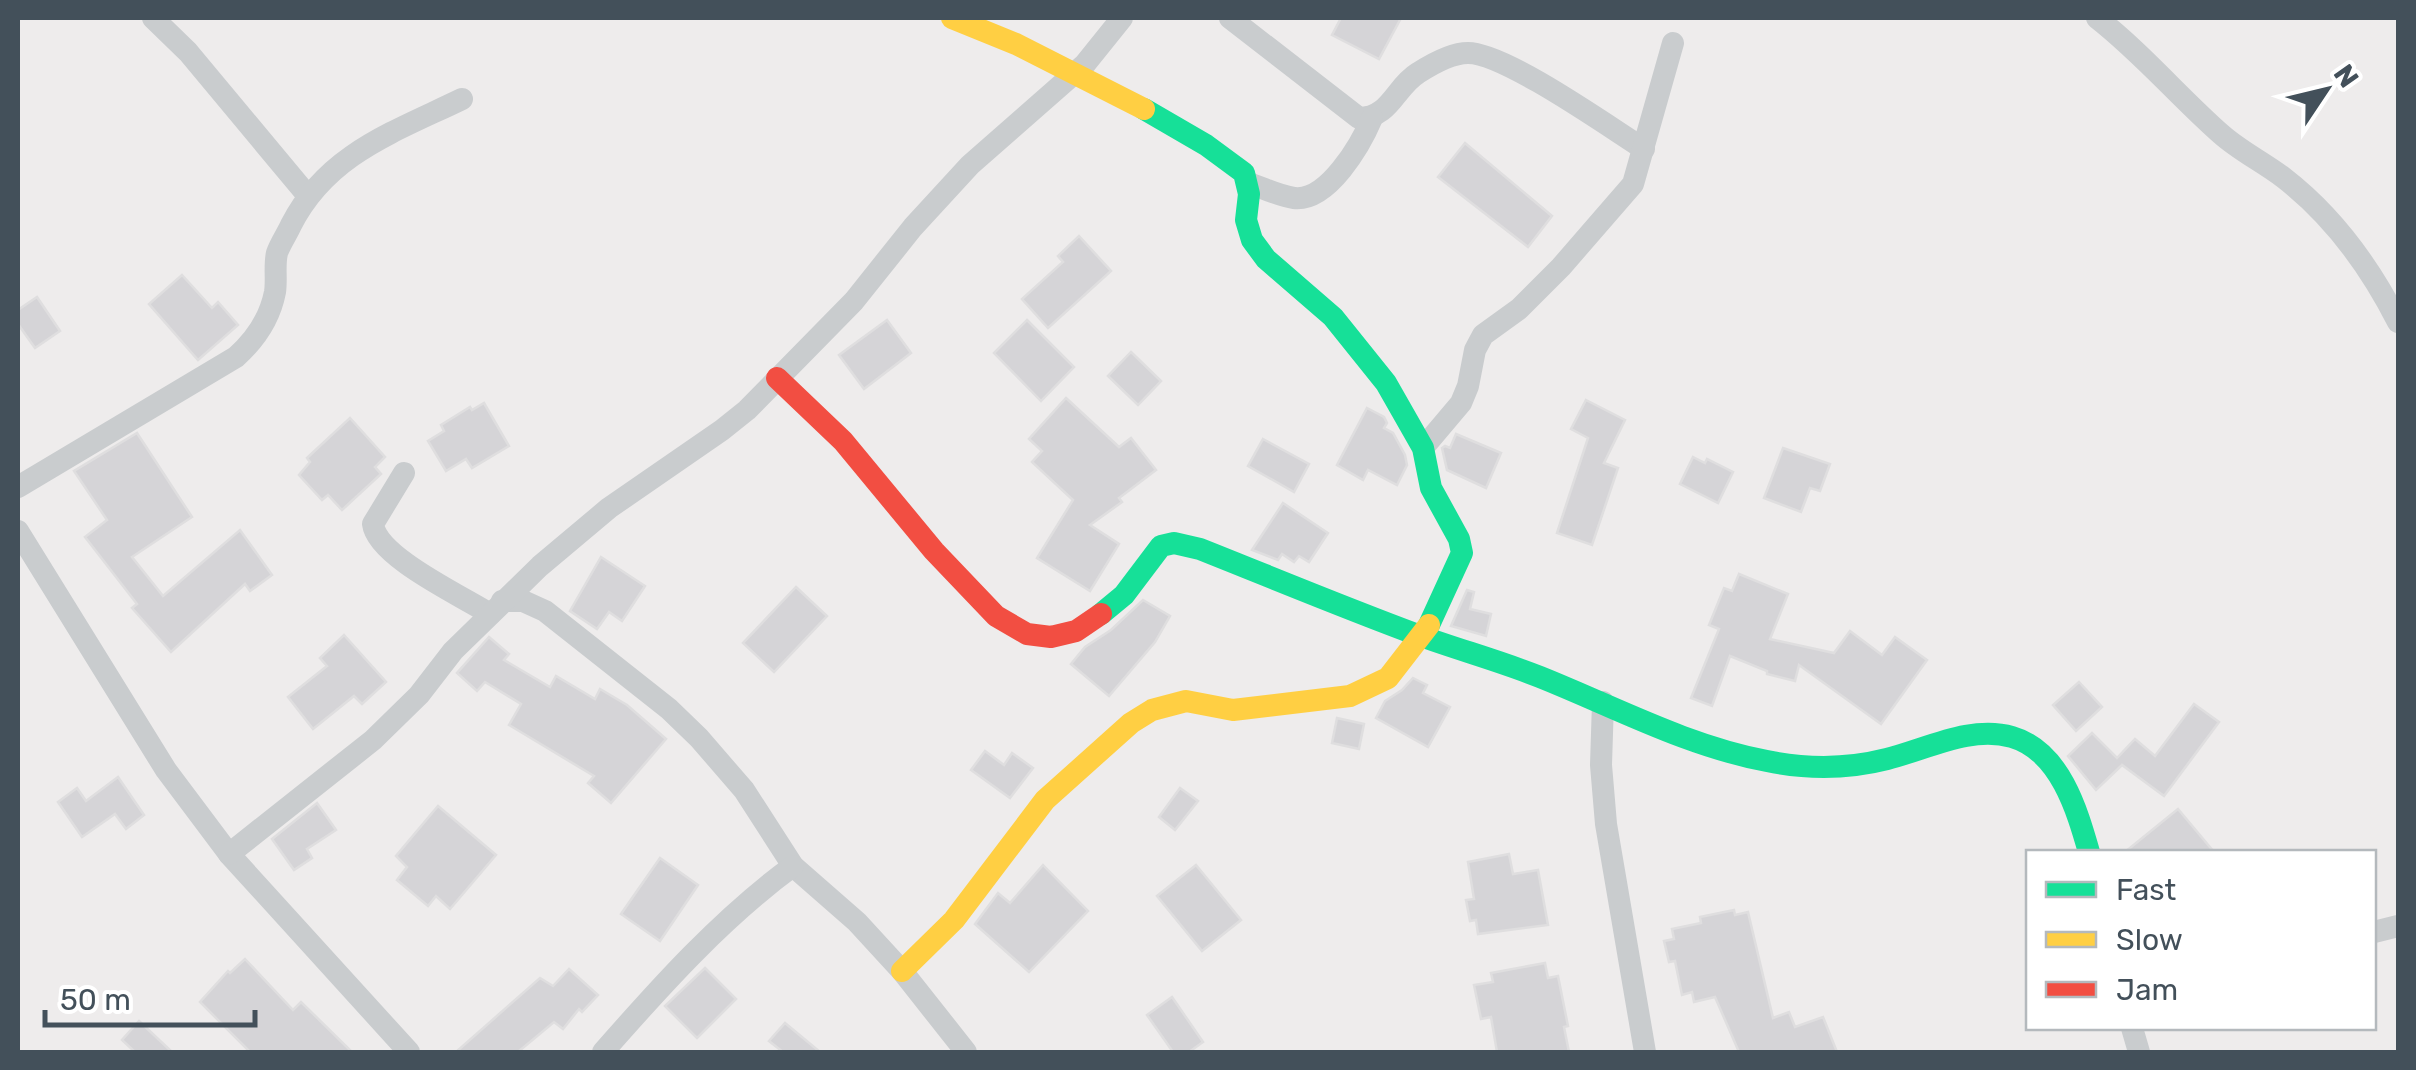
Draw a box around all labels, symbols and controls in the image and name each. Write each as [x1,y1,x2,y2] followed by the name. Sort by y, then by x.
[2276,40,2376,140] north arrow
[2327,58,2365,94] text: N
[2026,850,2376,1030] legend
[2116,872,2176,908] text: Fast
[2116,922,2183,958] text: Slow
[45,965,255,1027] scale bar
[2116,972,2178,1008] text: Jam
[60,982,131,1018] text: 50 m

